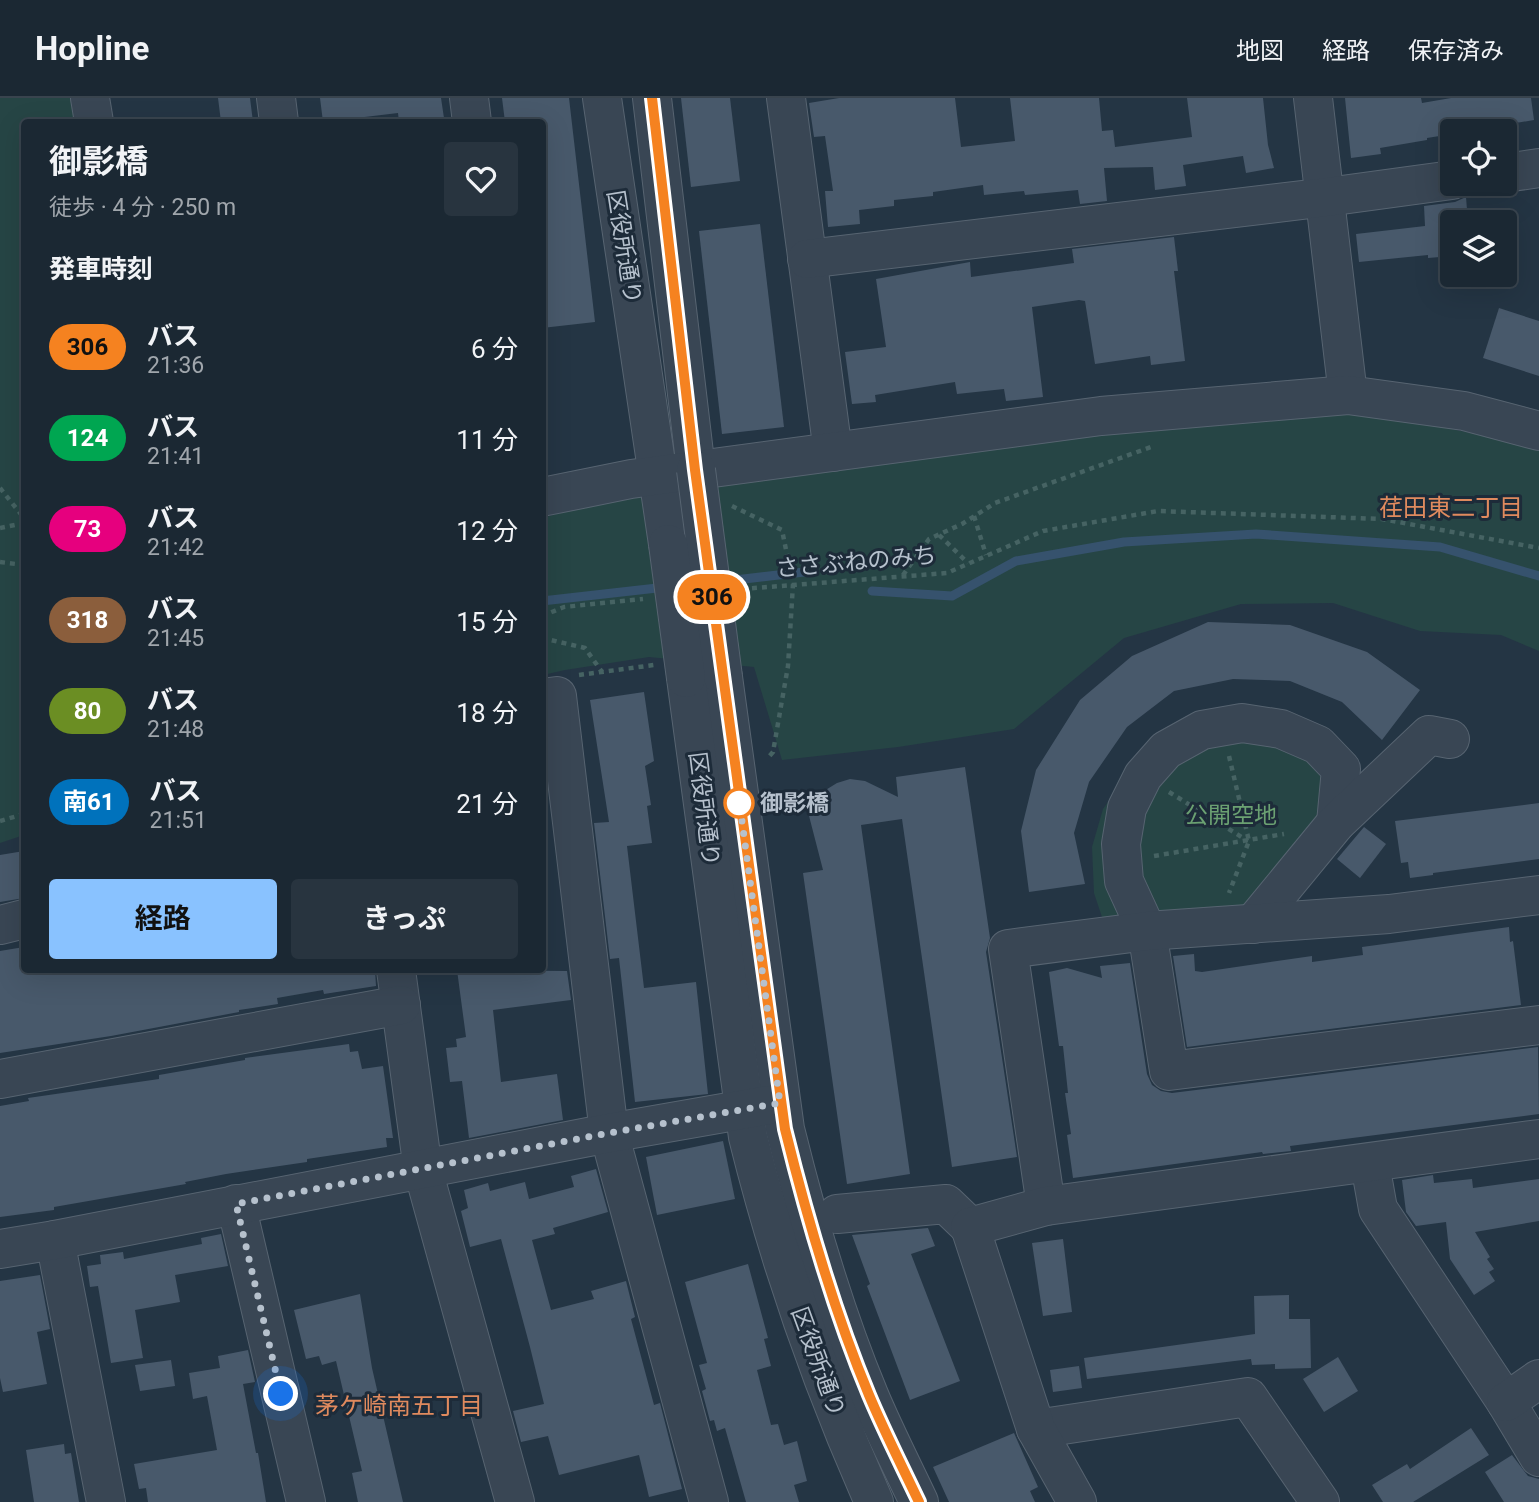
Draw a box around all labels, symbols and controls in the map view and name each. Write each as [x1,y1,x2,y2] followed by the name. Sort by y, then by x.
[35,29,149,68] text: Hopline
[1236,37,1284,65] text: 地図
[1322,37,1370,65] text: 経路
[1408,37,1504,65] text: 保存済み
[1440,119,1517,287] map controls
[1440,119,1517,196] button: locate
[49,142,148,181] text: 御影橋
[444,142,518,216] button: heart
[602,188,646,306] street label: 区役所通り
[49,194,236,221] text: 徒歩 · 4 分 · 250 m
[1440,210,1517,287] button: layers
[49,254,153,284] text: 発車時刻
[147,321,199,351] text: バス
[67,333,108,361] text: 306
[471,334,518,364] text: 6 分
[147,352,204,379] text: 21:36
[147,412,199,442] text: バス
[67,424,108,452] text: 124
[456,425,518,455] text: 11 分
[147,443,204,470] text: 21:41
[1379,494,1523,522] district label: 荏田東二丁目
[147,503,199,533] text: バス
[74,515,101,543] text: 73
[456,516,518,546] text: 12 分
[147,534,204,561] text: 21:42
[775,542,937,582] street label: ささぶねのみち
[672,574,752,620] line badge: 306
[691,583,733,611] text: 306
[147,594,199,624] text: バス
[67,606,108,634] text: 318
[456,607,518,637] text: 15 分
[147,625,204,652] text: 21:45
[147,685,199,715] text: バス
[74,697,101,725] text: 80
[456,698,518,728] text: 18 分
[147,716,204,743] text: 21:48
[684,750,724,868] street label: 区役所通り
[150,776,202,806] text: バス
[63,788,115,816] text: 南61
[724,788,754,818] marker: 御影橋
[456,789,518,819] text: 21 分
[760,790,829,817] place label: 御影橋
[1185,802,1277,829] park label: 公開空地
[150,807,207,834] text: 21:51
[49,879,277,959] button: 経路
[291,879,518,959] button: きっぷ
[786,1303,850,1421] street label: 区役所通り
[263,1376,298,1411] your location
[315,1392,483,1420] district label: 茅ケ崎南五丁目

